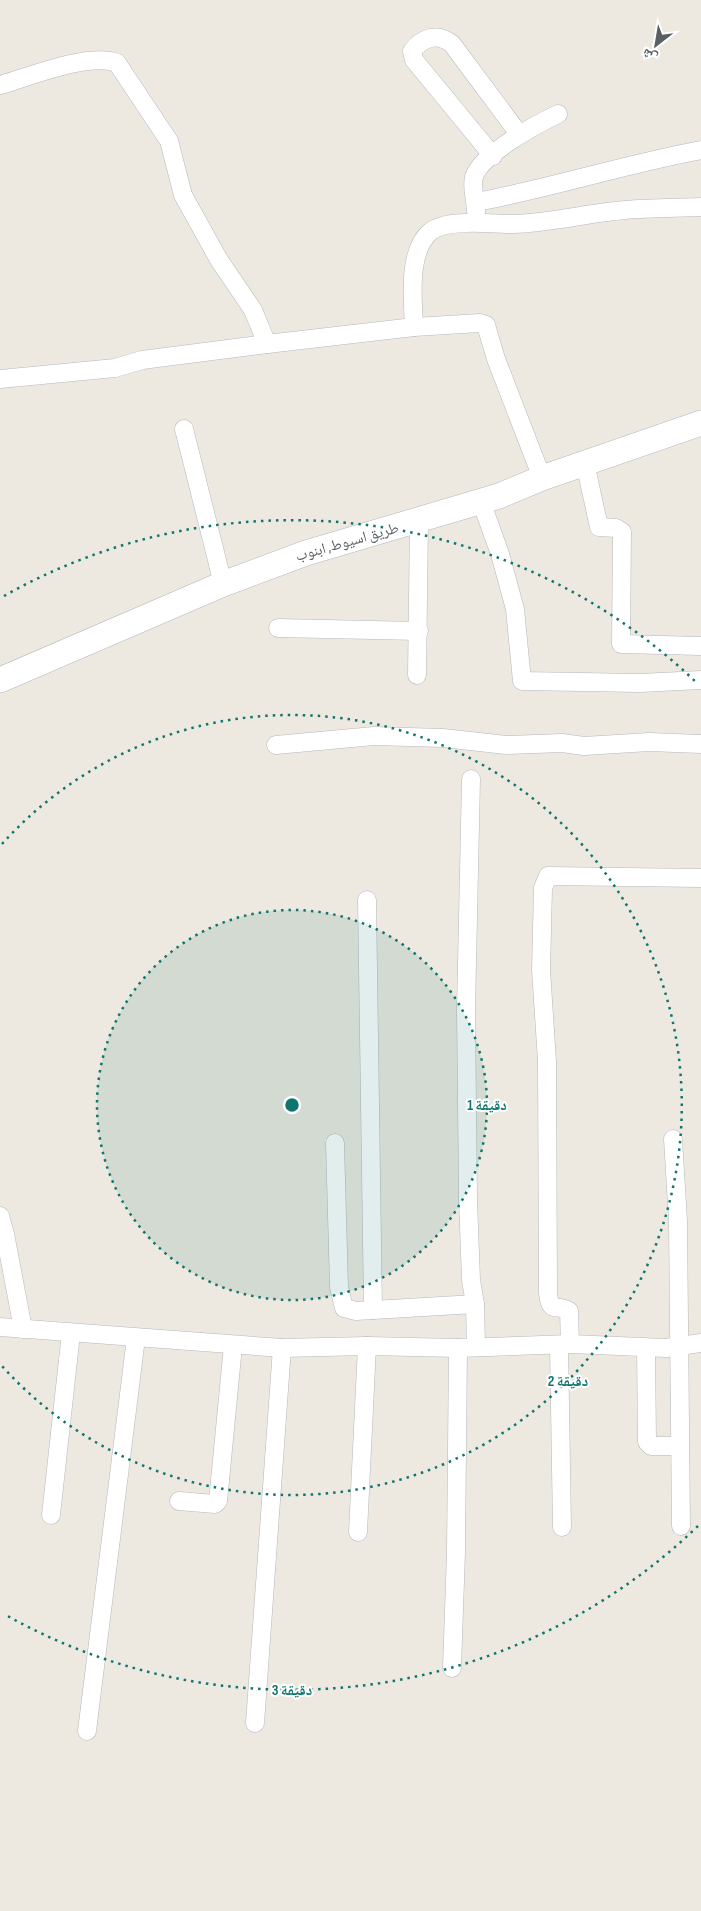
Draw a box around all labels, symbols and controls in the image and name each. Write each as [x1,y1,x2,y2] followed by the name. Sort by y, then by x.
[631,20,681,70] north arrow
[639,45,660,67] text: ش
[293,518,401,566] street label: طريق اسيوط, ابنوب
[283,1096,301,1114] centre of rings
[467,1096,507,1115] text: 1 دقيقة
[548,1372,588,1391] text: 2 دقيقة
[272,1681,312,1700] text: 3 دقيقة

